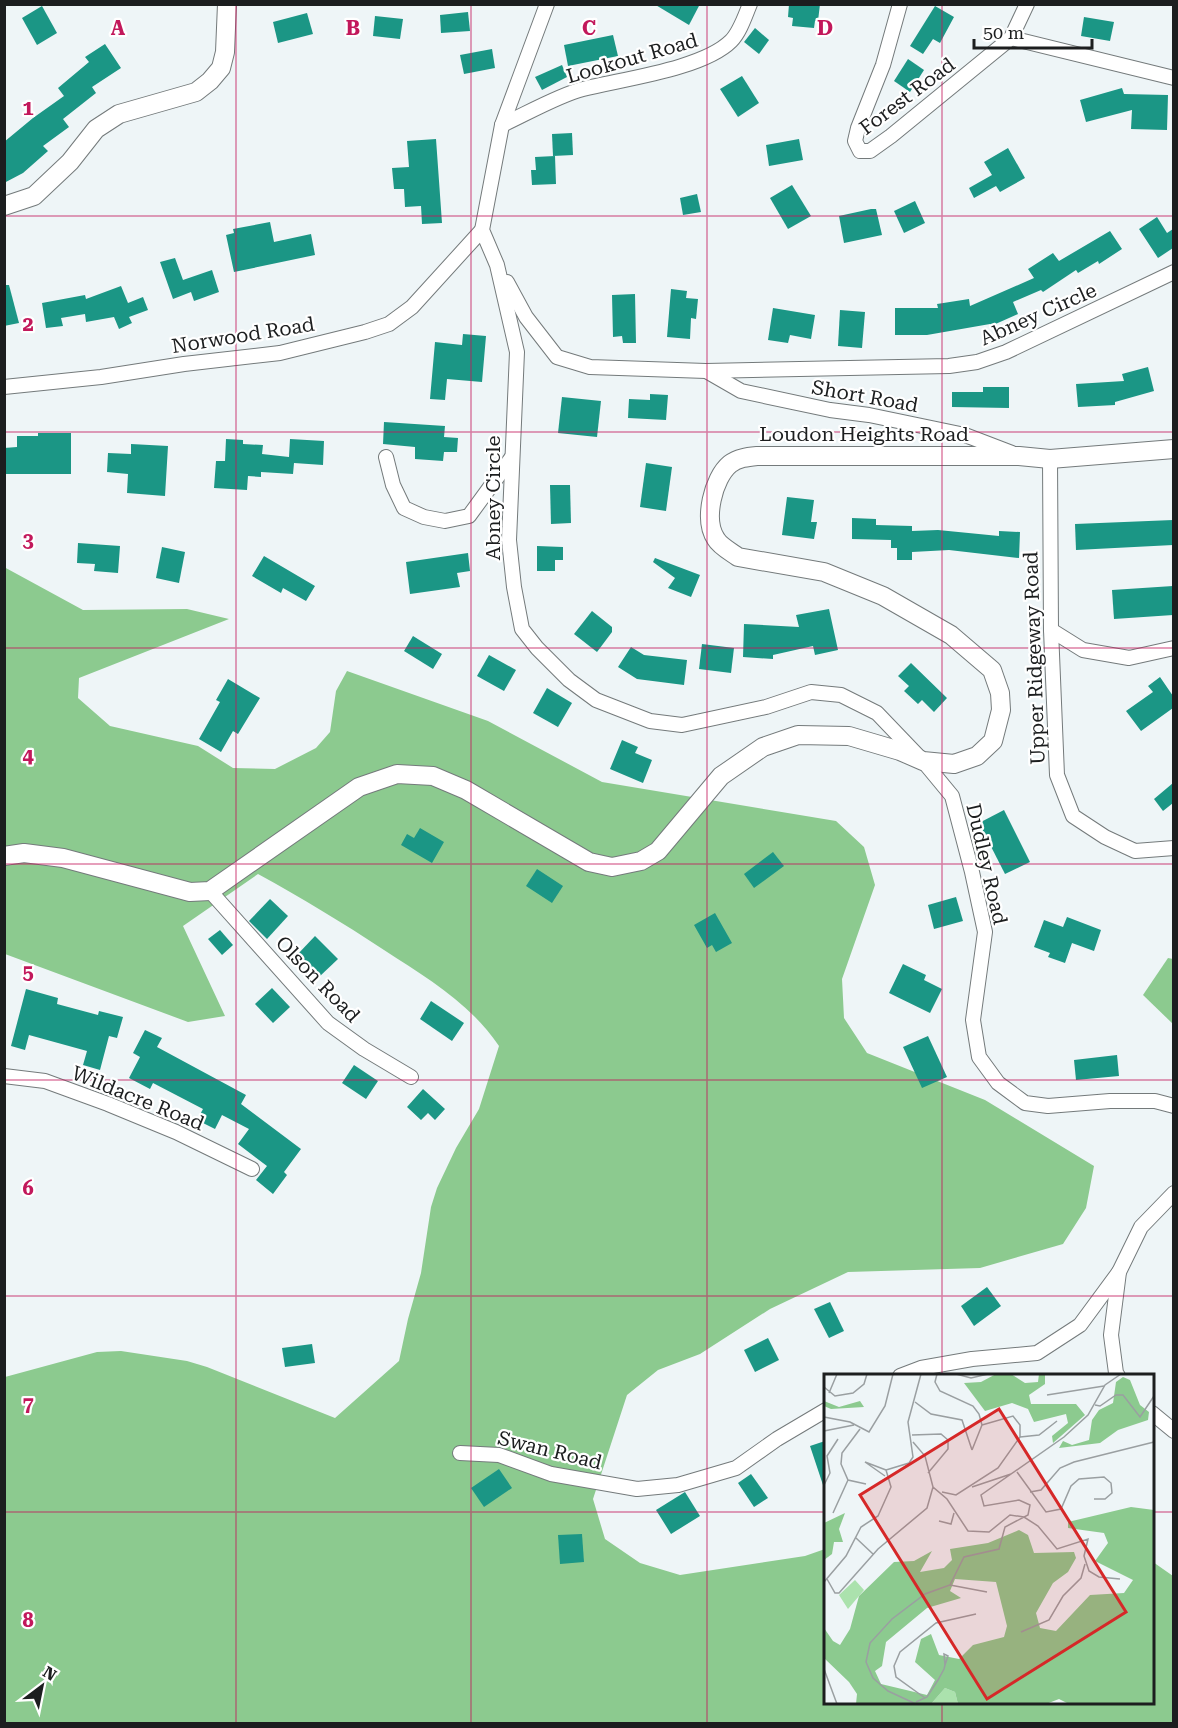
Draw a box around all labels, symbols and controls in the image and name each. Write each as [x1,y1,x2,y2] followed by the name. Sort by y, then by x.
[974,12,1092,50] scale bar
[111,16,126,40] text: A
[346,16,360,40] text: B
[582,16,596,40] text: C
[817,16,833,40] text: D
[983,22,1024,43] text: 50 m
[564,28,701,88] street label: Lookout Road
[854,52,960,140] street label: Forest Road
[22,96,34,120] text: 1
[976,278,1100,350] street label: Abney Circle
[22,312,34,336] text: 2
[170,312,316,358] street label: Norwood Road
[810,375,920,417] street label: Short Road
[759,422,969,446] street label: Loudon Heights Road
[481,435,505,561] street label: Abney Circle
[22,528,34,552] text: 3
[1018,551,1050,765] street label: Upper Ridgeway Road
[22,744,34,768] text: 4
[961,801,1013,927] street label: Dudley Road
[271,931,365,1027] street label: Olson Road
[22,960,34,984] text: 5
[68,1061,208,1136] street label: Wildacre Road
[22,1176,34,1200] text: 6
[824,1374,1154,1704] inset map
[22,1392,34,1416] text: 7
[495,1425,605,1475] street label: Swan Road
[22,1608,34,1632] text: 8
[12,1656,72,1716] north arrow
[39,1662,60,1685] text: N

